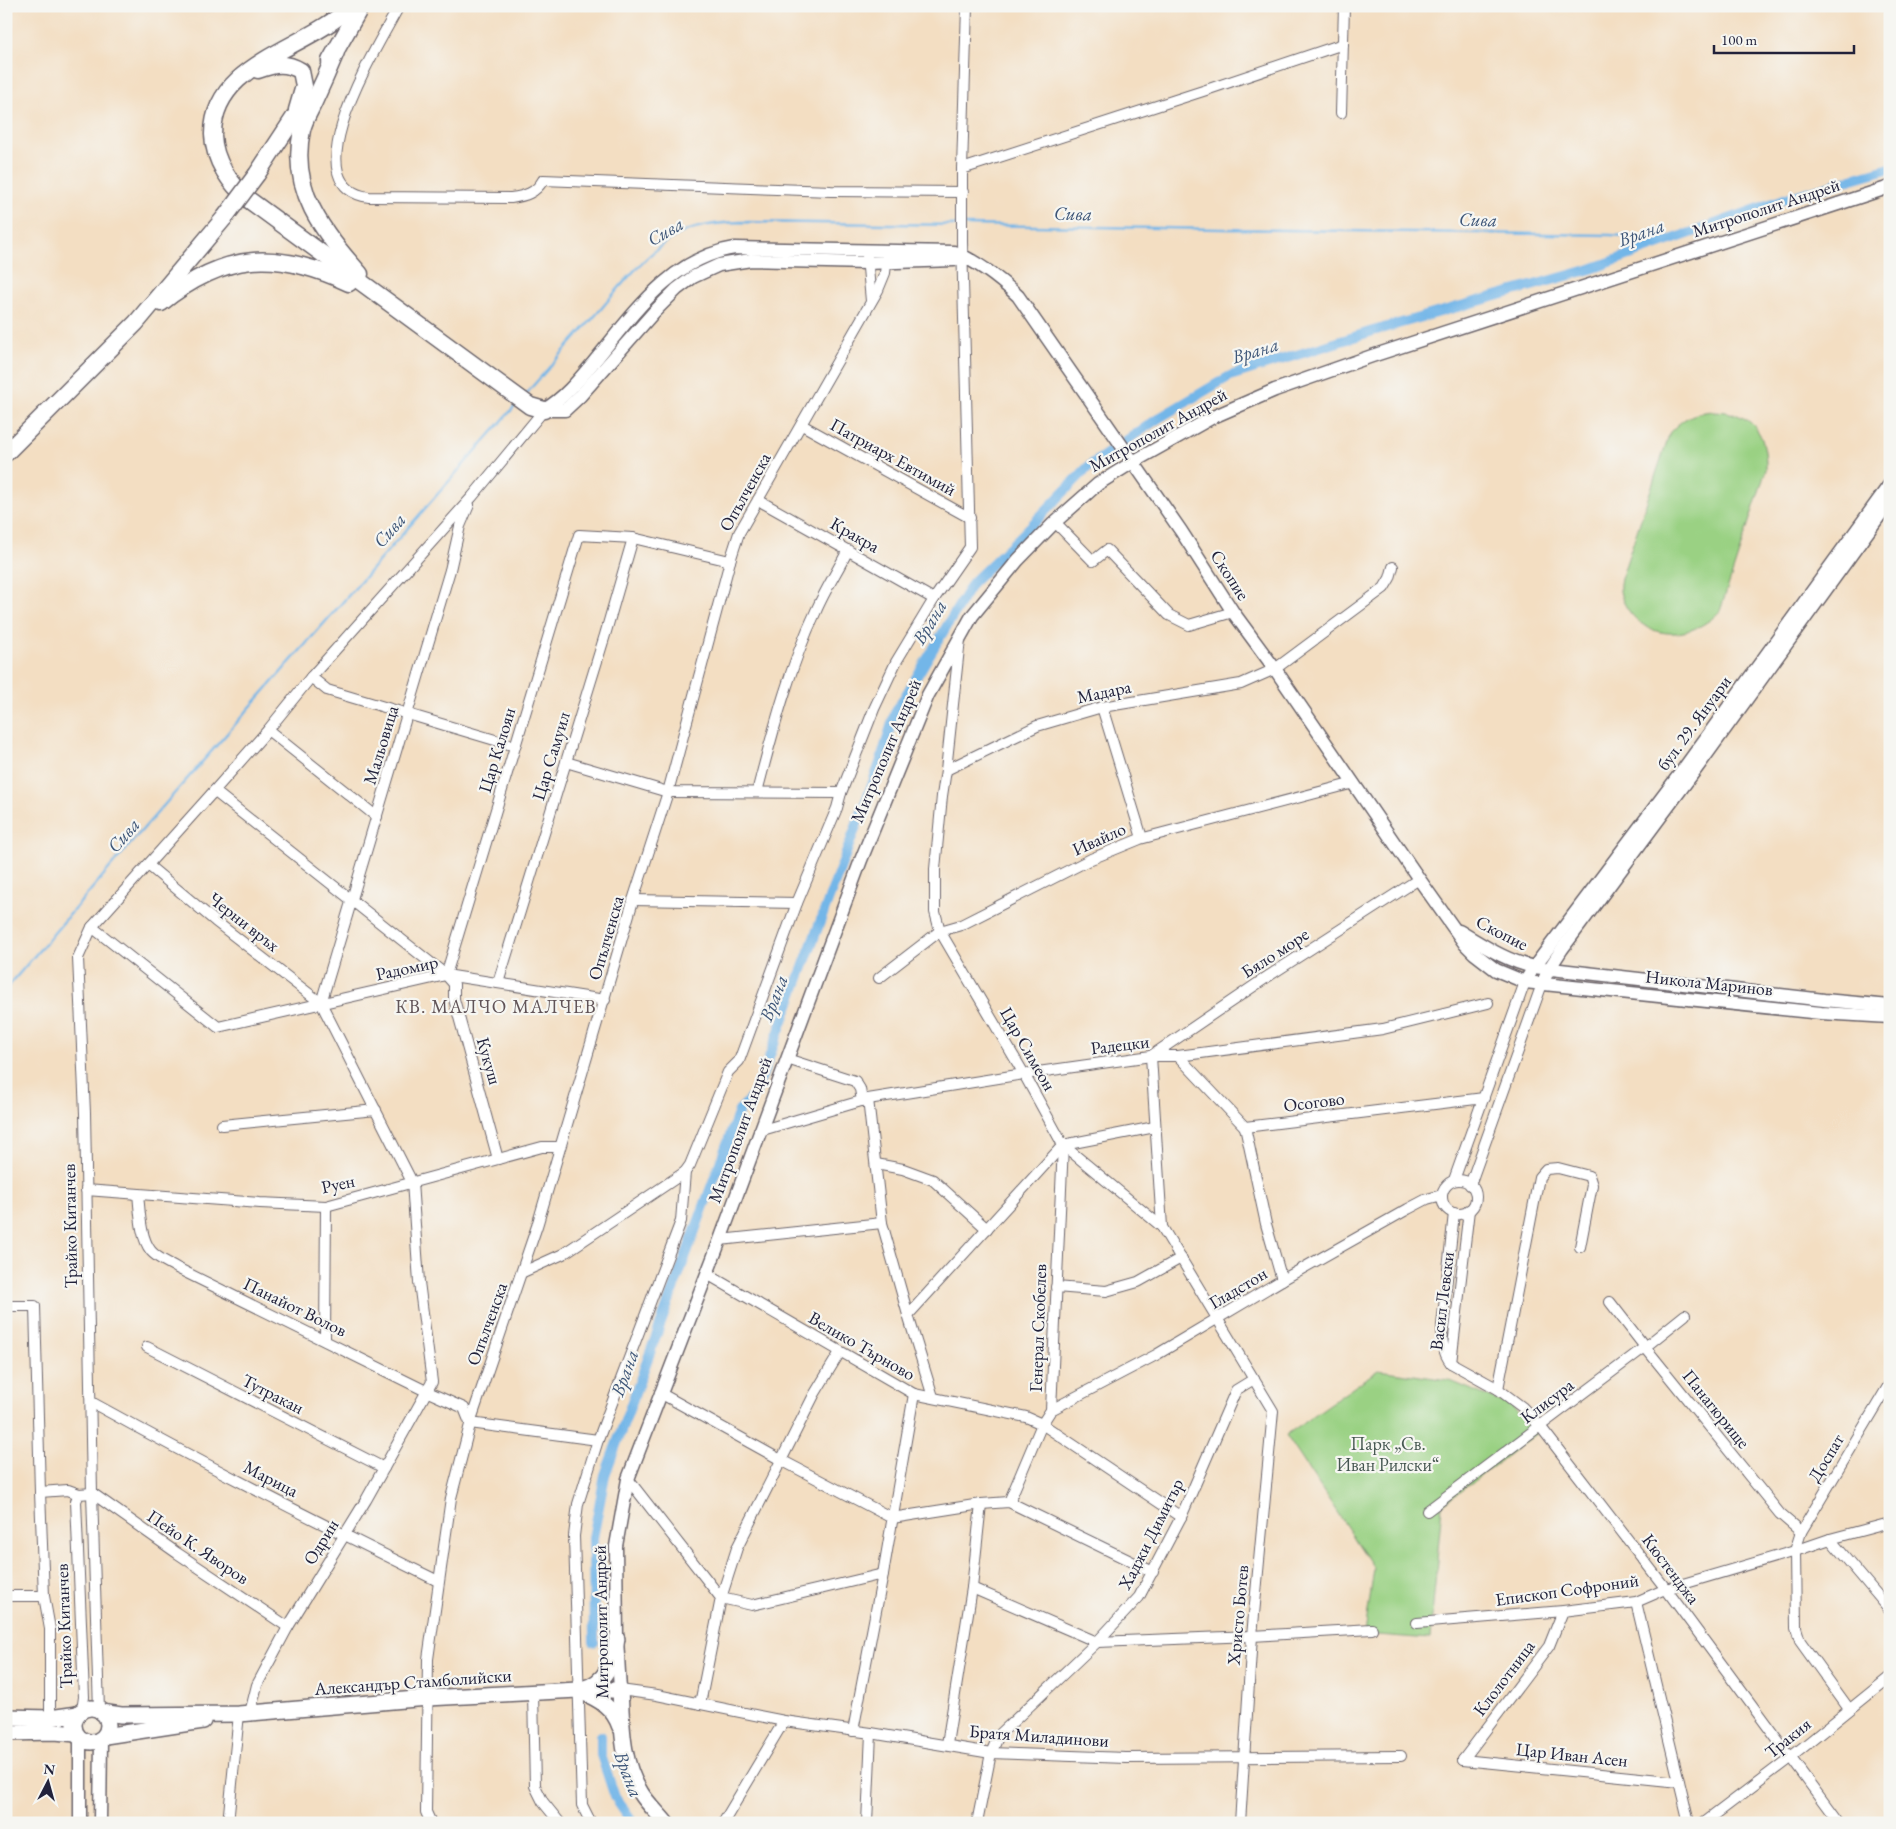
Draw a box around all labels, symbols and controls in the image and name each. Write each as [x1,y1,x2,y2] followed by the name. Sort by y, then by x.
[1714,22,1854,54] scale bar
[1721,30,1758,49] text: 100 m
[1689,173,1843,242] street label: Митрополит Андрей
[1054,201,1092,226] water label: Сива
[1459,207,1497,232] water label: Сива
[642,211,688,252] water label: Сива
[1614,213,1668,253] water label: Врана
[1228,332,1282,370] water label: Врана
[1085,382,1231,477] street label: Митрополит Андрей
[826,412,961,501] street label: Патриарх Евтимий
[713,448,776,535] street label: Опълченска
[367,508,411,553] water label: Сива
[827,511,885,558] street label: Кракра
[1206,545,1255,604] street label: Скопие
[906,595,952,650] water label: Врана
[1651,670,1736,775] street label: бул. 29. Януари
[1075,674,1134,708] street label: Мадара
[845,675,926,826] street label: Митрополит Андрей
[358,702,404,787] street label: Мальовица
[473,704,520,795] street label: Цар Калоян
[526,708,575,803] street label: Цар Самуил
[101,813,145,858] water label: Сива
[1068,817,1129,861] street label: Ивайло
[204,887,285,957] street label: Черни връх
[583,892,629,983] street label: Опълченска
[1472,910,1532,955] street label: Скопие
[1236,922,1313,983] street label: Бяло море
[374,950,440,985] street label: Радомир
[1644,964,1774,1001] street label: Никола Маринов
[753,971,794,1026] water label: Врана
[395,994,597,1019] district label: КВ. МАЛЧО МАЛЧЕВ
[995,1003,1062,1095] street label: Цар Симеон
[1089,1029,1151,1060] street label: Радецки
[472,1035,507,1088] street label: Кукуш
[702,1053,777,1206] street label: Митрополит Андрей
[1282,1086,1346,1117] street label: Осогово
[57,1163,82,1289] street label: Трайко Китанчев
[319,1169,357,1198] street label: Руен
[1424,1250,1459,1352] street label: Васил Левски
[1204,1261,1271,1314] street label: Гладстон
[1024,1263,1051,1393] street label: Генерал Скобелев
[240,1272,351,1342] street label: Панайот Волов
[461,1278,512,1369] street label: Опълченска
[805,1306,920,1385] street label: Велико Търново
[604,1347,644,1401] water label: Врана
[1677,1364,1755,1453] street label: Панагюрище
[238,1368,308,1419] street label: Тутракан
[1515,1373,1579,1428] street label: Клисура
[1802,1429,1849,1486] street label: Доспат
[1336,1432,1440,1476] park label: Парк „Св. Иван Рилски“
[240,1455,303,1502] street label: Марица
[1112,1474,1188,1594] street label: Хаджи Димитър
[143,1504,254,1589] street label: Пейо К. Яворов
[298,1515,343,1569] street label: Одрин
[1637,1529,1706,1609] street label: Кюстенджа
[588,1544,613,1699] street label: Митрополит Андрей
[50,1563,77,1689] street label: Трайко Китанчев
[1222,1564,1253,1667] street label: Христо Ботев
[1494,1568,1641,1611] street label: Епископ Софроний
[1468,1634,1540,1720] street label: Клолотница
[312,1663,513,1700] street label: Александър Стамболийски
[1760,1712,1815,1763] street label: Тракия
[968,1719,1110,1752] street label: Братя Миладинови
[1515,1737,1629,1772] street label: Цар Иван Асен
[608,1747,649,1801] water label: Врана
[22,1756,72,1806] north arrow
[43,1760,57,1779] text: N

